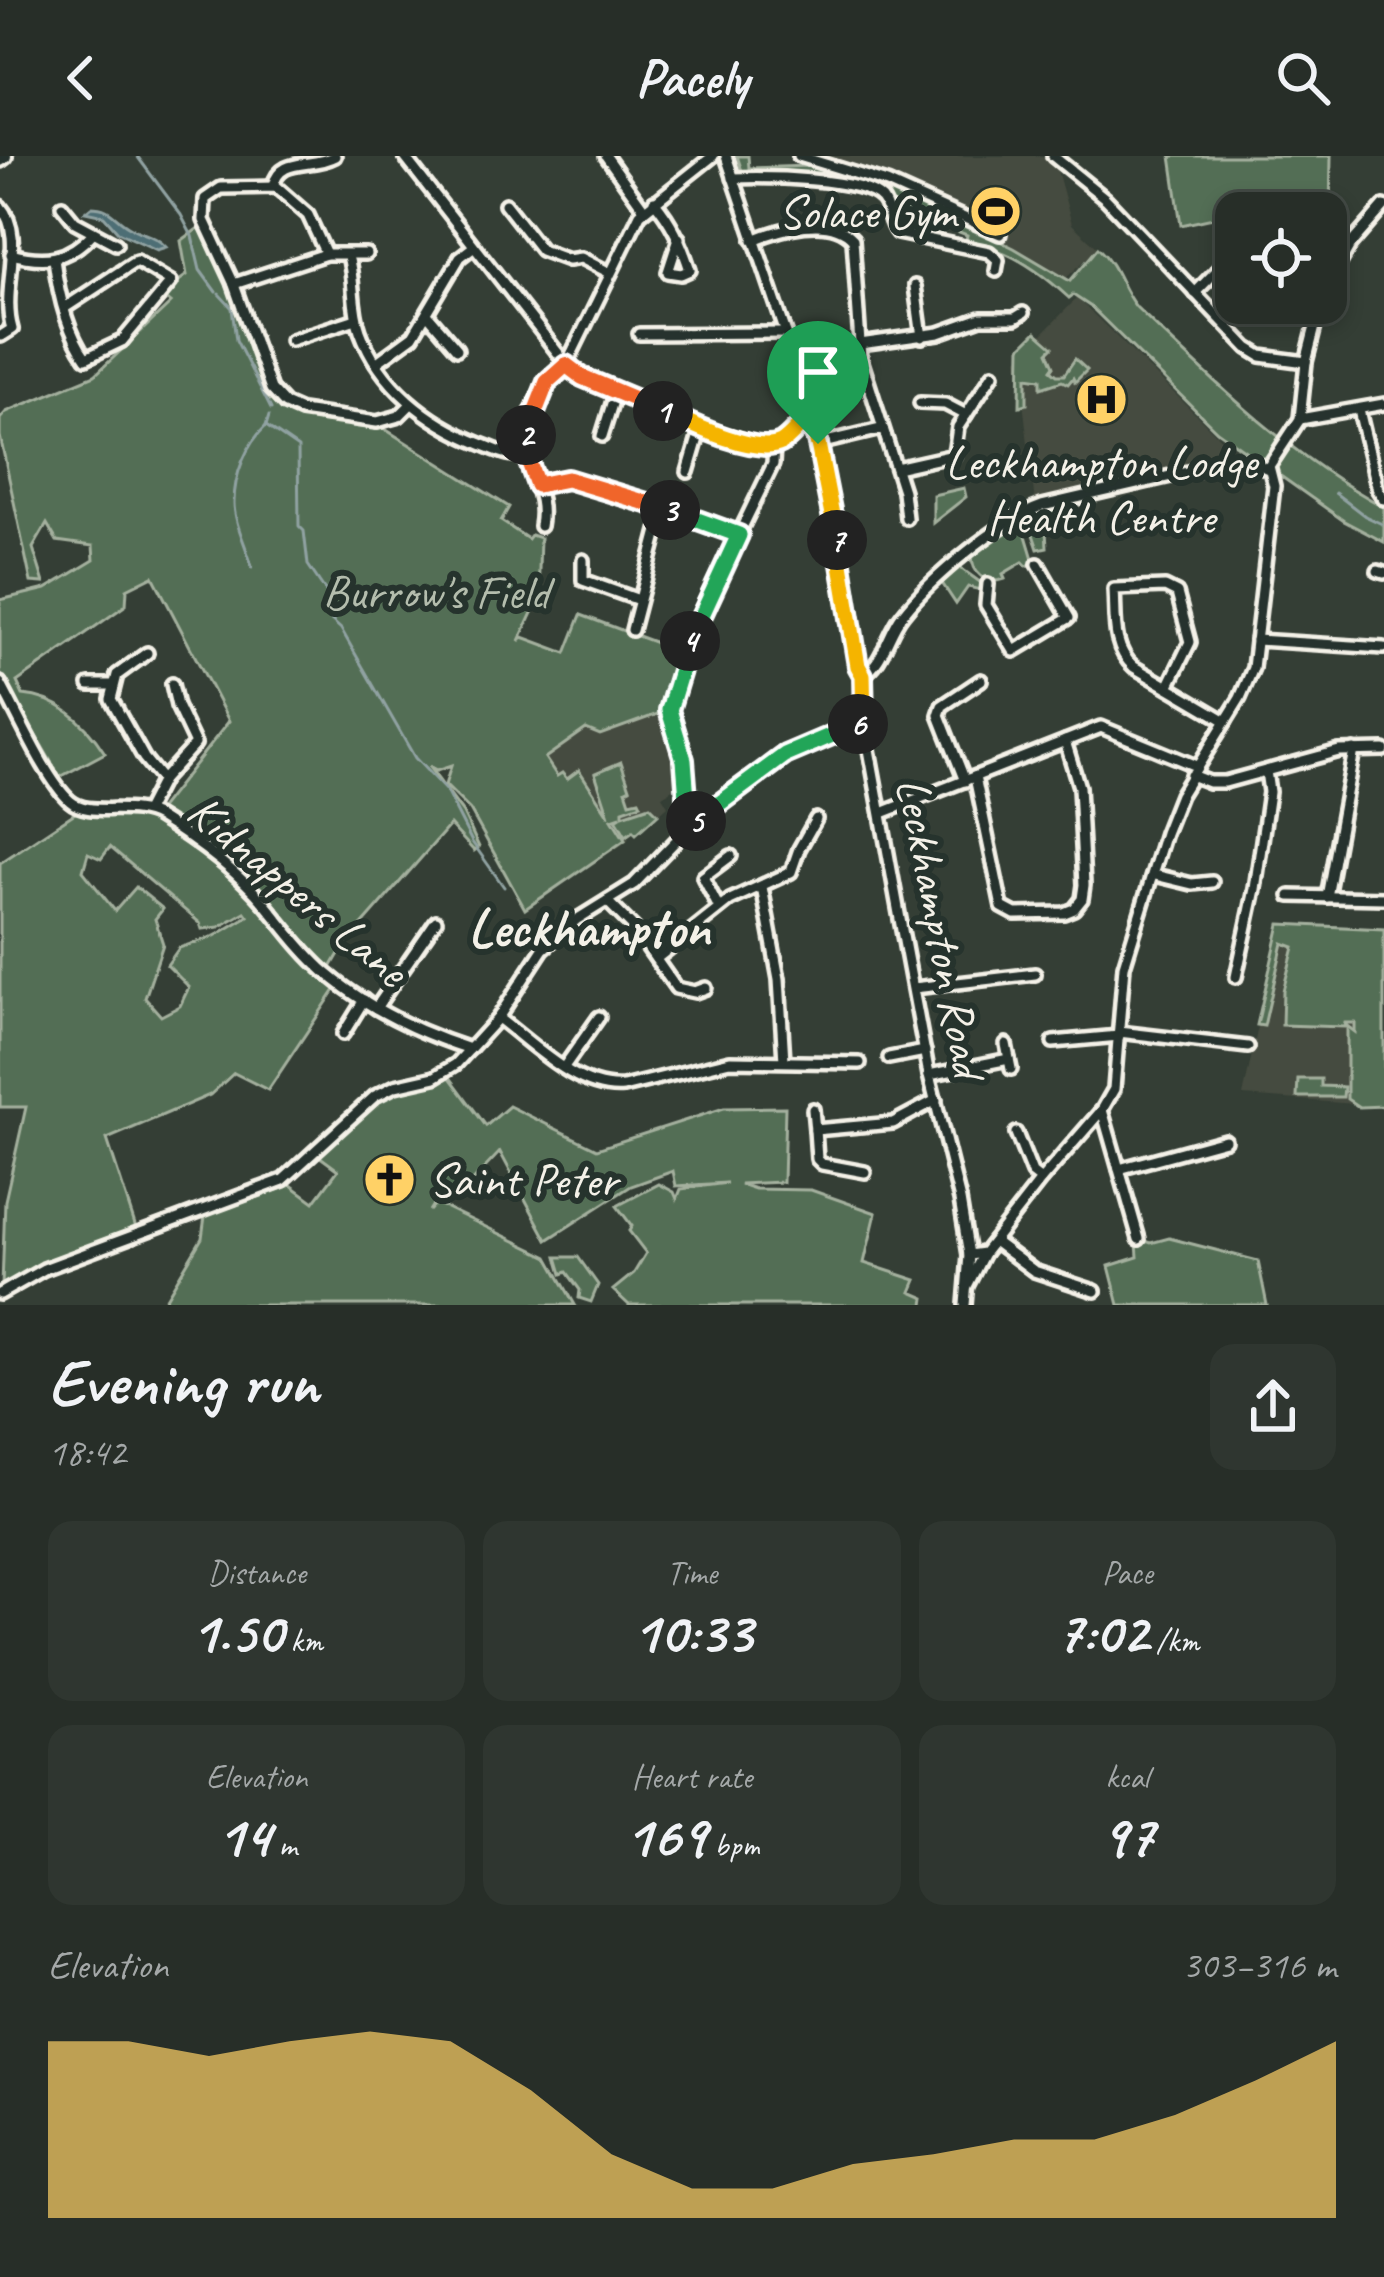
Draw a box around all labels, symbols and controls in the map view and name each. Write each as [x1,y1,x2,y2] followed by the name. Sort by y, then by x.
[636,44,748,112] text: Pacely
[48,45,114,111] icon: back
[1270,45,1336,111] icon: search
[778,182,960,242] place label: Solace Gym
[967,184,1023,240] sports icon: Solace Gym
[1215,192,1347,324] map controls
[1215,192,1347,324] button: locate
[767,321,869,444] pin
[785,339,851,405] icon: arrive
[1073,371,1129,427] hospital icon: Leckhampton Lodge Health Centre
[633,381,693,441] pin: 1
[656,390,670,432] text: 1
[496,405,556,465] pin: 2
[519,414,533,456] text: 2
[945,432,1260,547] place label: Leckhampton Lodge Health Centre
[640,480,700,540] pin: 3
[663,489,677,531] text: 3
[807,510,867,570] pin: 7
[830,519,844,561] text: 7
[323,562,555,622] park label: Burrow's Field
[660,611,720,671] pin: 4
[683,620,697,662] text: 4
[828,694,888,754] pin: 6
[850,703,866,745] text: 6
[883,773,1001,1088] street label: Leckhampton Road
[176,781,423,1002] street label: Kidnappers Lane
[666,791,726,851] pin: 5
[689,800,703,842] text: 5
[468,894,712,962] district label: Leckhampton
[429,1150,622,1210] place label: Saint Peter
[362,1152,418,1208] church icon: Saint Peter
[48,1341,318,1424] text: Evening run
[1210,1344,1336,1470] button: share
[48,1428,126,1477] text: 18:42
[207,1552,306,1594] text: Distance
[667,1552,717,1594] text: Time
[1102,1552,1153,1594] text: Pace
[191,1594,283,1670] text: 1.50
[632,1594,752,1670] text: 10:33
[1055,1594,1148,1670] text: 7:02
[283,1620,323,1662] text: km
[1148,1620,1199,1662] text: /km
[206,1756,307,1798] text: Elevation
[632,1756,752,1798] text: Heart rate
[1106,1756,1149,1798] text: kcal
[216,1798,270,1874] text: 14
[625,1798,706,1874] text: 169
[1101,1798,1154,1874] text: 97
[270,1824,297,1866] text: m
[706,1824,759,1866] text: bpm
[48,1941,168,1990] text: Elevation
[1182,1941,1336,1990] text: 303–316 m

